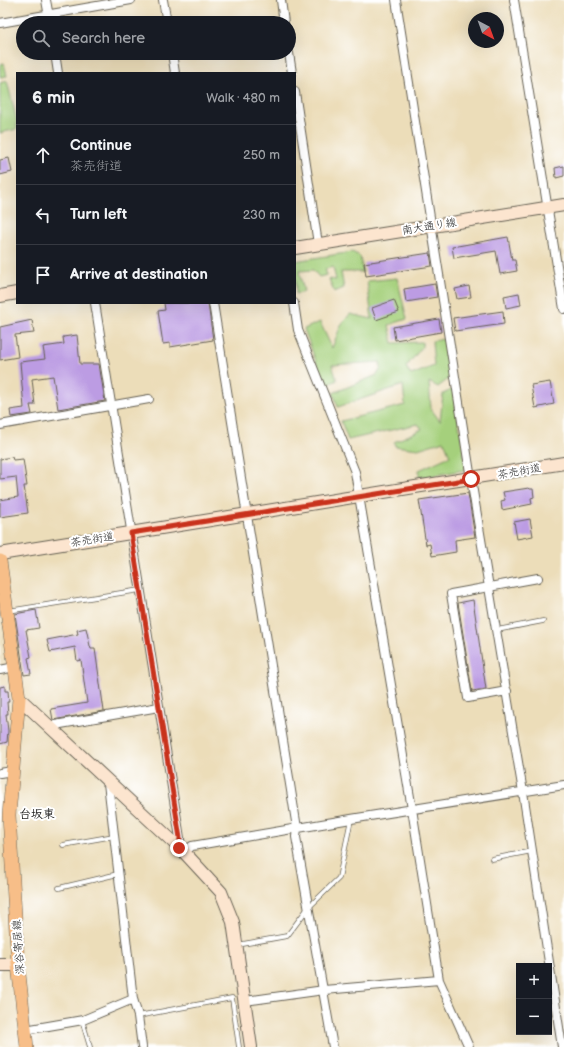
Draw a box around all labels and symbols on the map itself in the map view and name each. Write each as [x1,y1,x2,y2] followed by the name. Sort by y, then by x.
[468,12,504,48] north arrow
[401,216,457,237] street label: 南大通り線
[496,461,542,482] street label: 茶売街道
[462,470,480,488] route start
[69,530,115,549] street label: 茶売街道
[19,807,55,822] district label: 台坂東
[170,839,188,857] route end
[10,919,27,975] street label: 深谷寄居線

